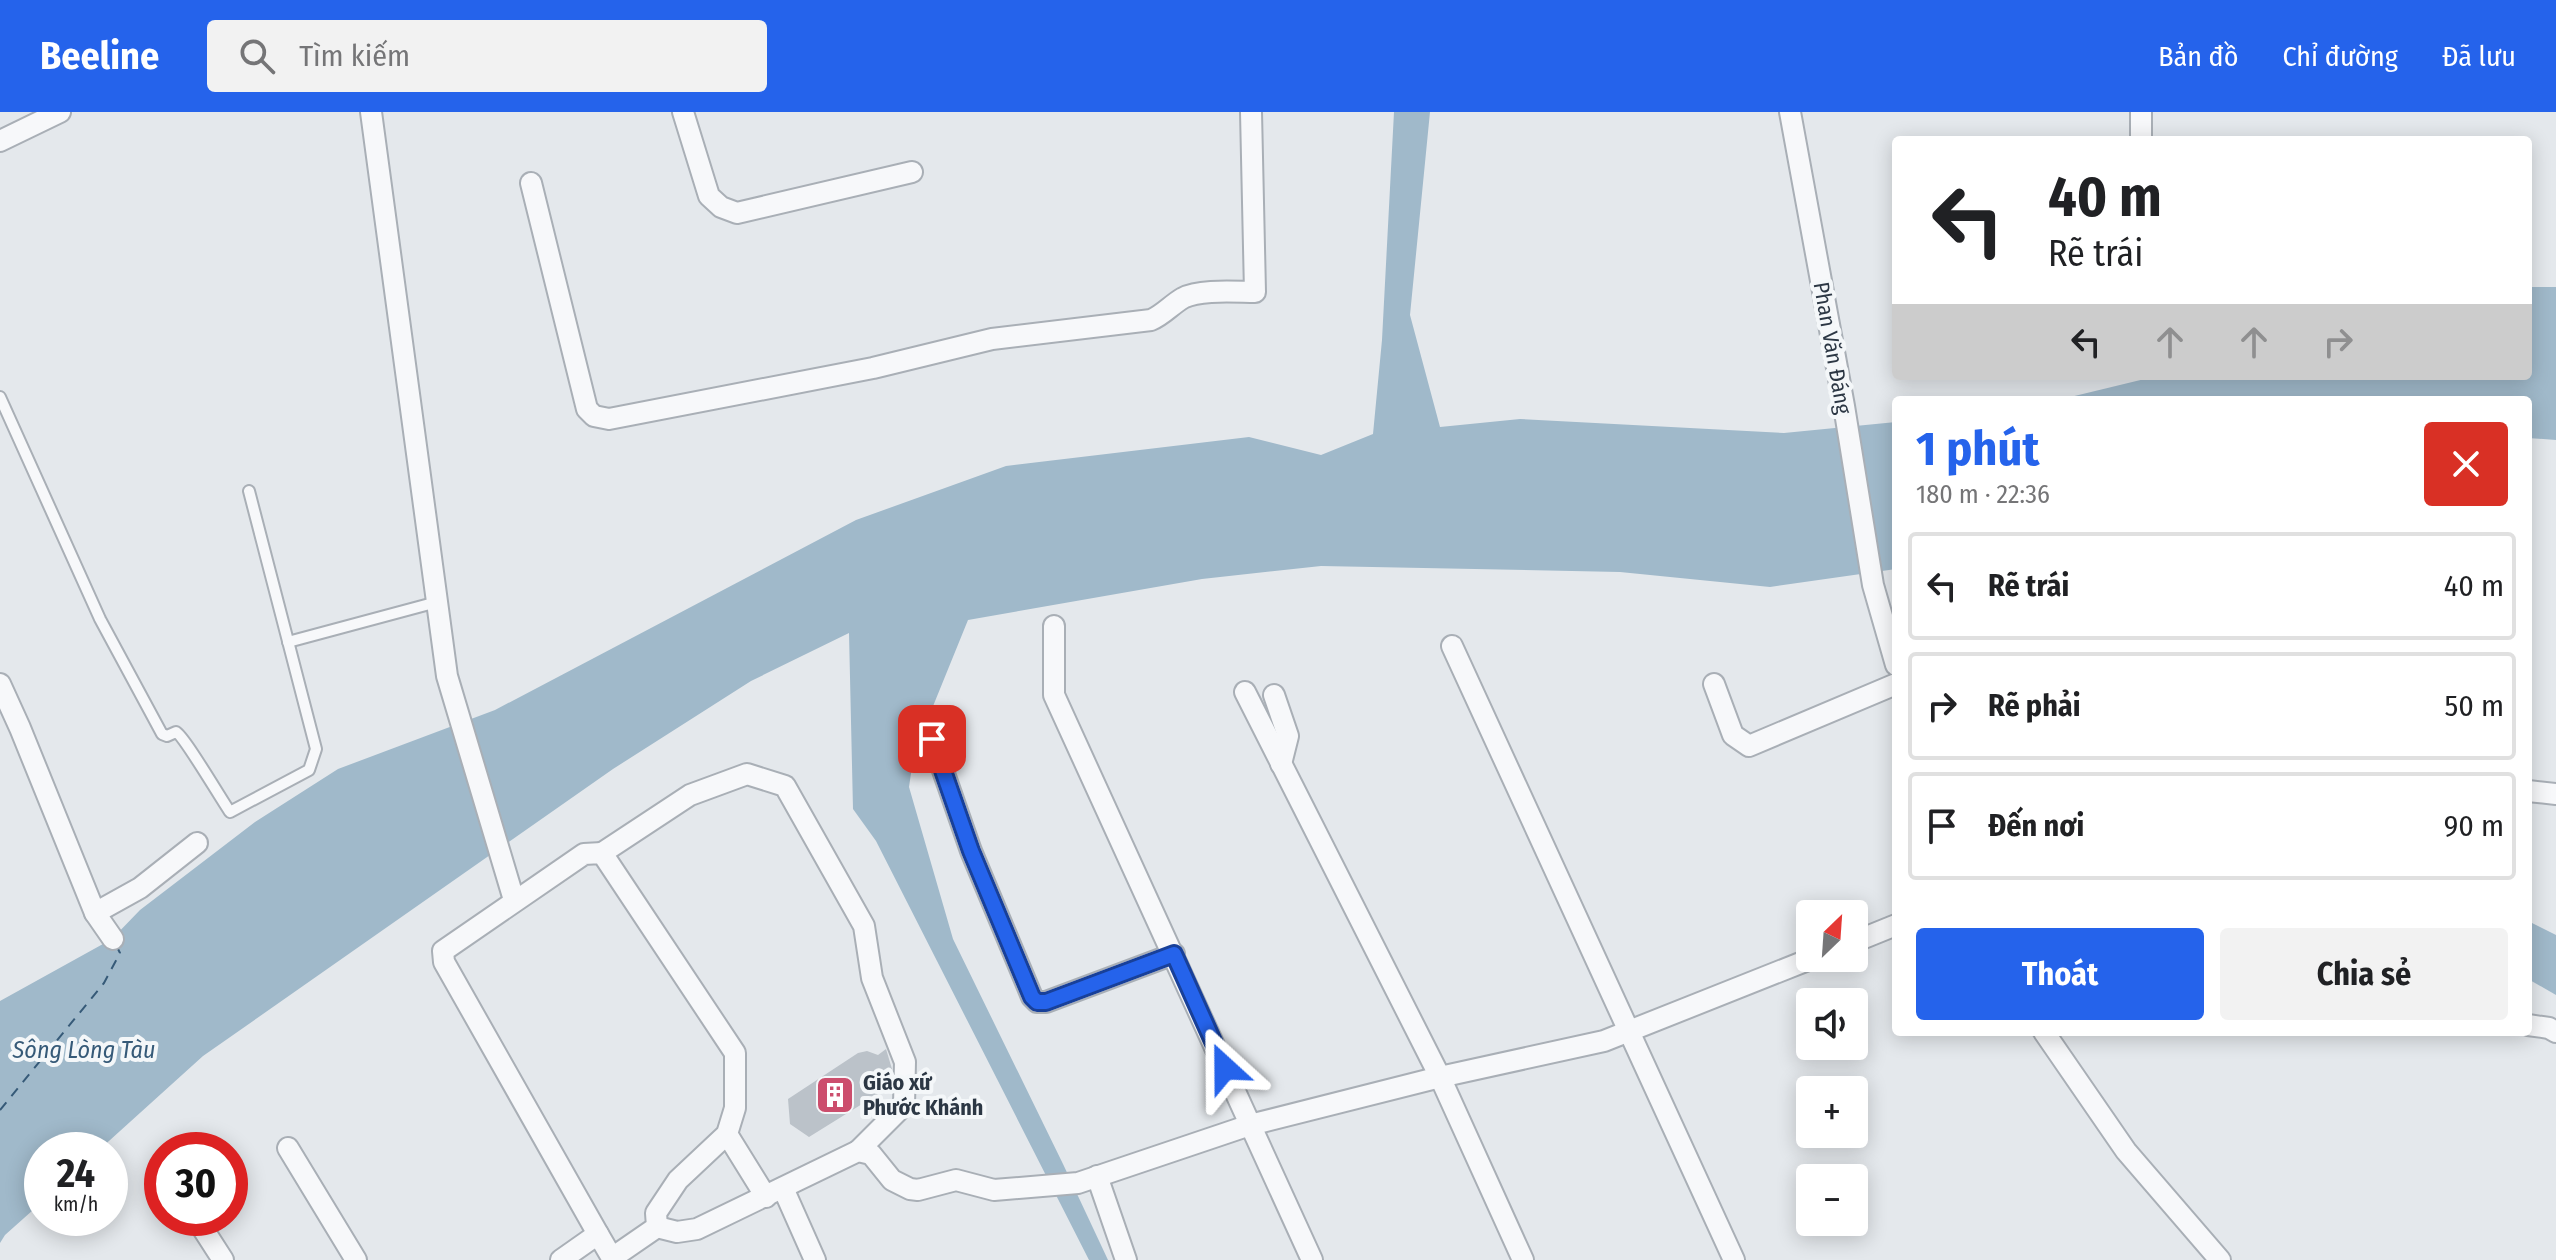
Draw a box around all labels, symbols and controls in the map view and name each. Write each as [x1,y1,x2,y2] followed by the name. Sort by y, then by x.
[207,20,767,92] search box
[40,33,159,79] text: Beeline
[235,34,279,78] icon: search
[299,38,410,74] text: Tìm kiếm
[2158,40,2238,73] text: Bản đồ
[2282,40,2398,73] text: Chỉ đường
[2442,40,2516,73] text: Đã lưu
[2048,164,2162,231] text: 40 m
[1916,168,2020,272] icon: left
[2048,232,2143,276] text: Rẽ trái
[1808,280,1858,417] street label: Phan Văn Đáng
[2064,320,2108,364] icon: left
[2148,320,2192,364] icon: ahead
[2232,320,2276,364] icon: ahead
[2316,320,2360,364] icon: right
[1916,420,2039,478] text: 1 phút
[2424,422,2508,506] button: close
[1916,479,2050,510] text: 180 m · 22:36
[1920,564,1964,608] icon: left
[1988,568,2069,604] text: Rẽ trái
[2444,568,2504,604] text: 40 m
[1920,684,1964,728] icon: right
[1988,688,2081,724] text: Rẽ phải
[2444,688,2504,724] text: 50 m
[898,705,966,773] pin
[910,717,954,761] icon: arrive
[1920,804,1964,848] icon: arrive
[1988,808,2084,844] text: Đến nơi
[2444,808,2504,844] text: 90 m
[1796,900,1868,972] north arrow
[1796,900,1868,1236] map controls
[1916,928,2204,1020] button: Thoát
[2220,928,2508,1020] button: Chia sẻ
[1796,988,1868,1060] button: sound
[1183,1026,1267,1110] position arrow
[12,1036,155,1064] water label: Sông Lòng Tàu
[863,1069,983,1121] place label: Giáo xứ Phước Khánh
[814,1074,856,1116] building icon: Giáo xứ Phước Khánh
[1796,1076,1868,1148] button: +
[144,1132,248,1236] speed limit sign: 30
[57,1150,95,1198] text: 24
[1796,1164,1868,1236] button: −
[54,1192,98,1216] text: km/h

